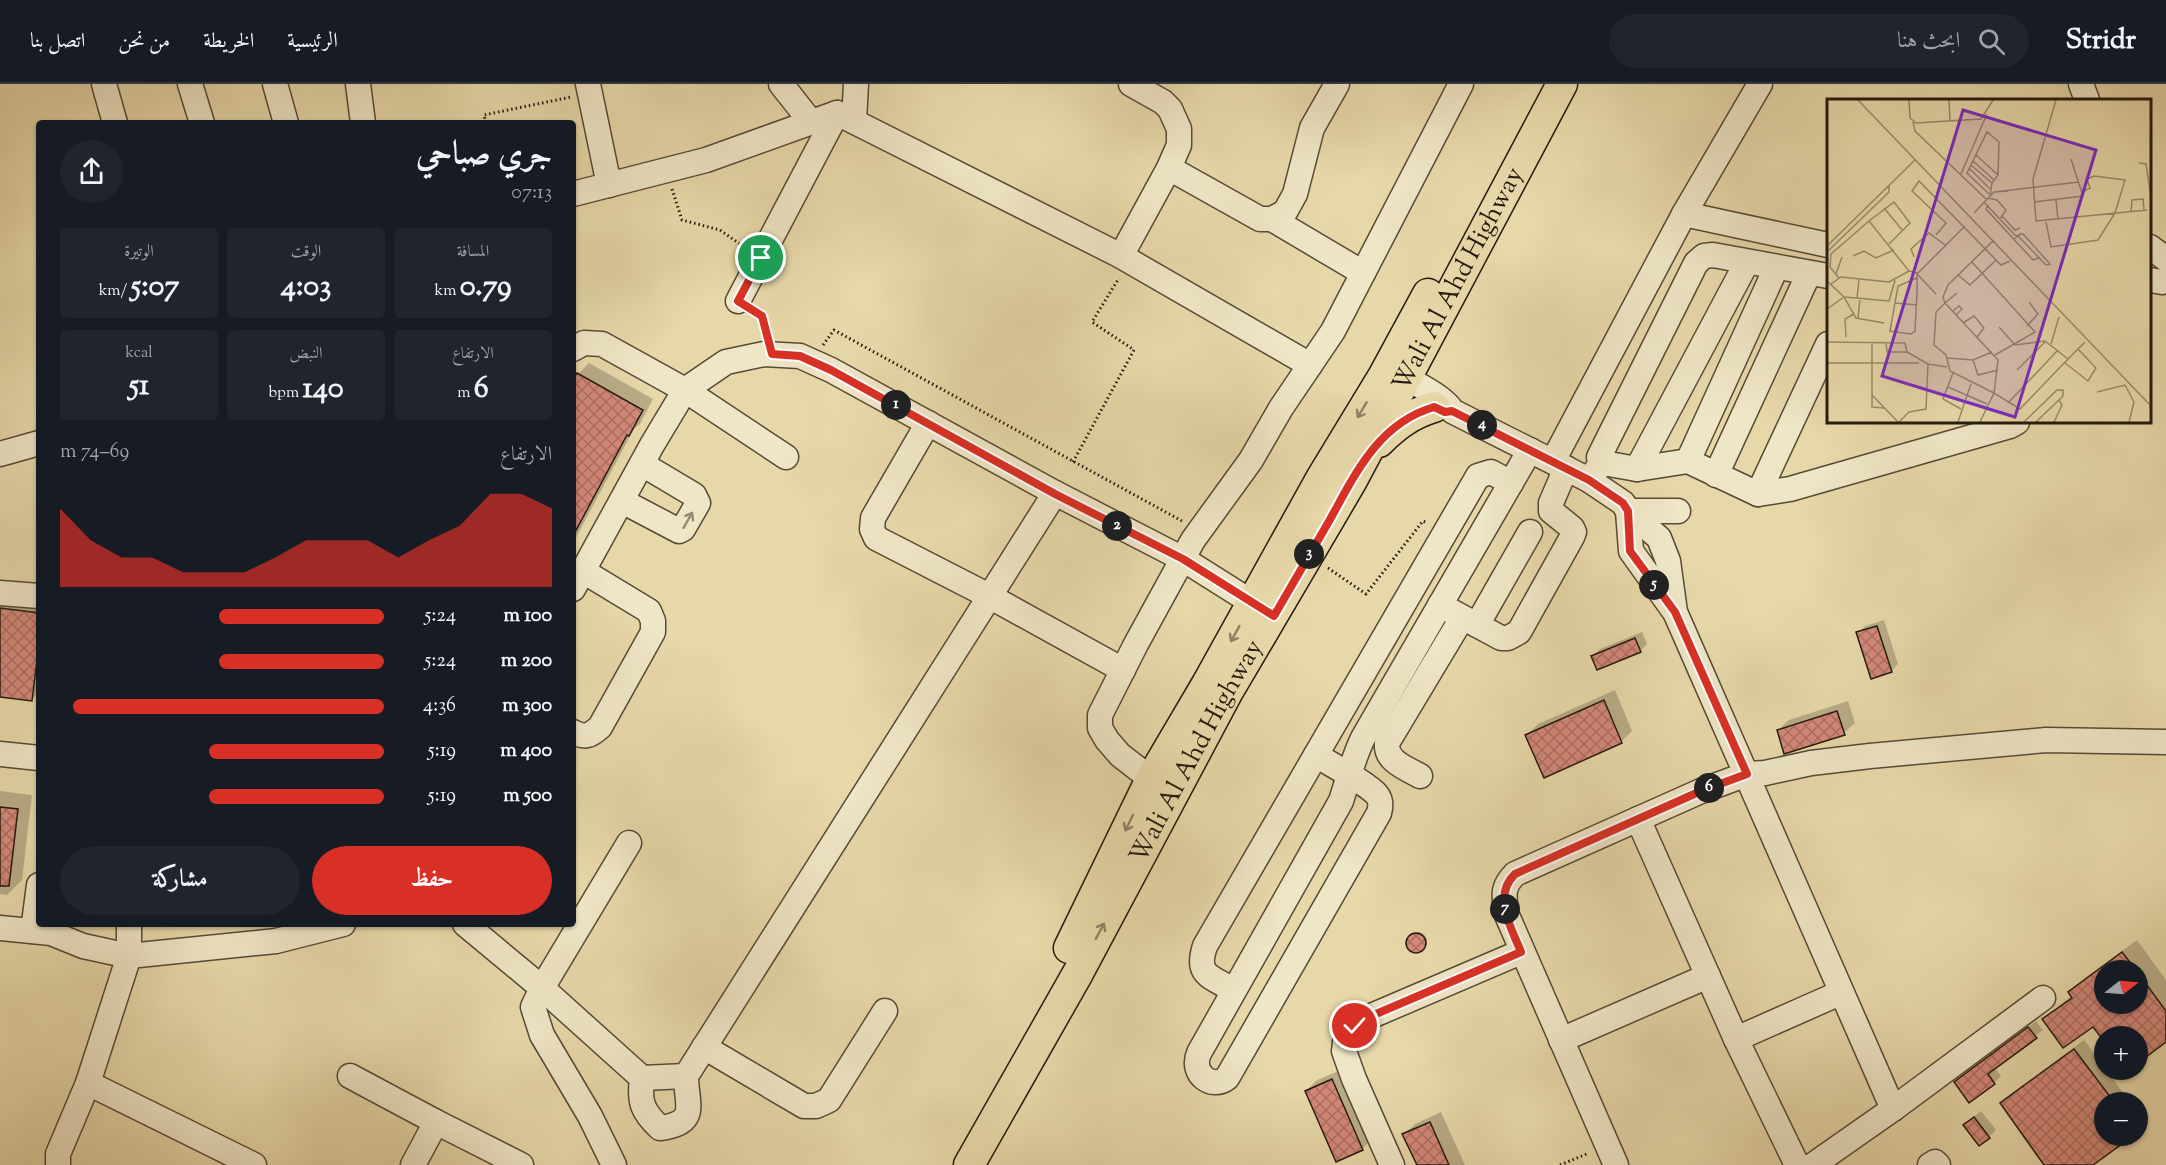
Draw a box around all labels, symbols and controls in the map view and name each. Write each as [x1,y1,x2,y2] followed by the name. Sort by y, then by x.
[1609,14,2029,68] search box
[2065,21,2136,61] text: Stridr
[1975,25,2008,58] icon: search
[1897,26,1960,58] text: ابحث هنا
[30,27,85,57] text: اتصل بنا
[118,27,170,57] text: من نحن
[203,27,254,57] text: الخريطة
[287,27,338,57] text: الرئيسية
[1827,99,2151,423] inset map
[416,132,552,180] text: جري صباحي
[60,140,123,203] button: share
[1384,160,1533,398] street label: Wali Al Ahd Highway
[511,179,552,208] text: 07:13
[735,232,786,283] pin
[124,241,154,264] text: الوتيرة
[291,241,321,264] text: الوقت
[457,241,489,264] text: المسافة
[744,241,777,274] icon: arrive
[131,266,179,309] text: 5:07
[281,266,331,309] text: 4:03
[460,266,512,309] text: 0.79
[99,280,131,303] text: /km
[434,280,460,303] text: km
[125,342,153,365] text: kcal
[290,343,322,366] text: النبض
[452,343,494,366] text: الارتفاع
[129,365,149,408] text: 51
[303,368,344,411] text: 140
[474,368,489,411] text: 6
[268,382,303,405] text: bpm
[457,382,474,405] text: m
[881,390,911,420] pin: 1
[893,393,899,416] text: 1
[1356,401,1368,418] one-way arrow
[1467,410,1497,440] pin: 4
[1478,413,1486,436] text: 4
[60,438,129,467] text: 69–74 m
[500,441,552,470] text: الارتفاع
[1102,511,1132,541] pin: 2
[682,512,694,529] one-way arrow
[1113,514,1121,537] text: 2
[1294,539,1324,569] pin: 3
[1306,542,1312,565] text: 3
[1639,570,1669,600] pin: 5
[1651,573,1657,596] text: 5
[425,602,456,631] text: 5:24
[503,602,552,631] text: 100 m
[1229,625,1241,642] one-way arrow
[1121,633,1273,870] street label: Wali Al Ahd Highway
[425,647,456,676] text: 5:24
[501,647,552,676] text: 200 m
[423,692,456,721] text: 4:36
[502,692,552,721] text: 300 m
[428,737,456,766] text: 5:19
[500,737,552,766] text: 400 m
[1694,773,1724,803] pin: 6
[1705,776,1713,799] text: 6
[428,782,456,811] text: 5:19
[503,782,552,811] text: 500 m
[1123,813,1135,831] one-way arrow
[60,846,300,915] button: مشاركة
[312,846,552,915] button: حفظ
[1490,894,1520,924] pin: 7
[1501,897,1509,920] text: 7
[1094,923,1106,940] one-way arrow
[2094,960,2148,1014] north arrow
[2094,960,2148,1146] map controls
[1329,1000,1380,1051] pin
[1338,1009,1371,1042] icon: check
[2094,1026,2148,1080] button: +
[2094,1092,2148,1146] button: −

